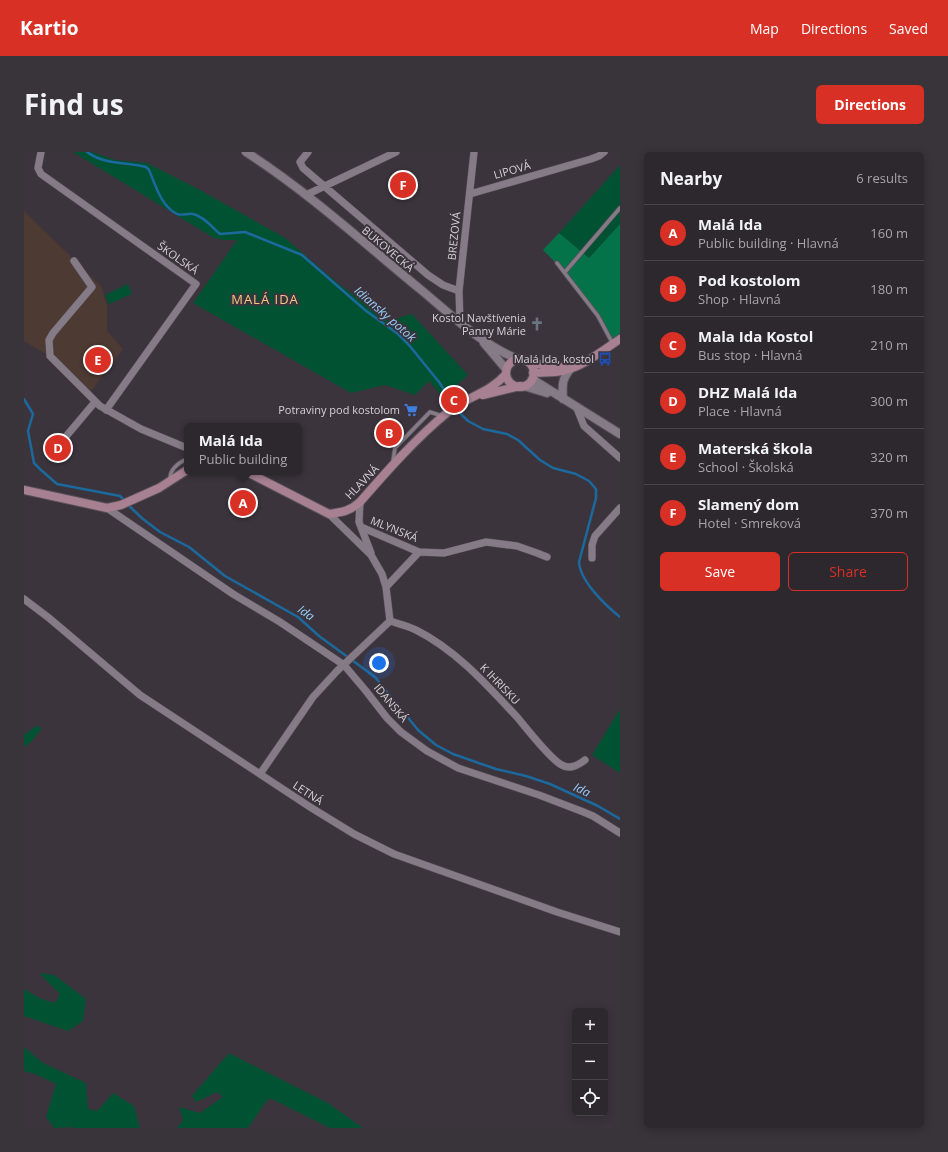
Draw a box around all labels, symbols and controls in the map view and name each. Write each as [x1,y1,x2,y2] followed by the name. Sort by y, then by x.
[20,15,79,41] text: Kartio
[750,19,779,38] text: Map
[801,19,867,38] text: Directions
[889,19,928,38] text: Saved
[24,85,124,123] text: Find us
[816,85,924,124] button: Directions
[492,157,532,182] street label: LIPOVÁ
[660,167,722,190] text: Nearby
[856,169,908,187] text: 6 results
[390,170,416,200] pin: F
[444,211,463,261] street label: BREZOVÁ
[698,214,762,234] text: Malá Ida
[359,222,418,275] street label: BUKOVECKÁ
[669,224,677,242] text: A
[870,224,908,242] text: 160 m
[698,234,839,252] text: Public building · Hlavná
[155,238,202,277] street label: ŠKOLSKÁ
[698,270,801,290] text: Pod kostolom
[669,280,677,298] text: B
[870,280,908,298] text: 180 m
[351,282,421,346] water label: Idiansky potok
[231,290,299,308] district label: MALÁ IDA
[698,290,781,308] text: Shop · Hlavná
[432,310,526,338] place label: Kostol Navštívenia Panny Márie
[529,316,545,332] church icon: Kostol Navštívenia Panny Márie
[698,326,813,346] text: Mala Ida Kostol
[669,336,677,354] text: C
[870,336,908,354] text: 210 m
[85,345,111,375] pin: E
[698,346,803,364] text: Bus stop · Hlavná
[514,351,594,366] place label: Malá Ida, kostol
[597,351,613,367] bus stop icon: Malá Ida, kostol
[698,382,797,402] text: DHZ Malá Ida
[441,385,467,415] pin: C
[668,392,678,410] text: D
[870,392,908,410] text: 300 m
[278,402,400,417] place label: Potraviny pod kostolom
[403,402,419,418] supermarket icon: Potraviny pod kostolom
[698,402,782,420] text: Place · Hlavná
[376,418,402,448] pin: B
[184,423,302,475] popup
[199,430,263,450] text: Malá Ida
[45,433,71,463] pin: D
[698,438,813,458] text: Materská škola
[669,448,677,466] text: E
[870,448,908,466] text: 320 m
[199,450,287,468] text: Public building
[698,458,794,476] text: School · Školská
[341,461,382,502] street label: HLAVNÁ
[230,488,256,518] pin: A
[698,494,799,514] text: Slamený dom
[669,504,677,522] text: F
[870,504,908,522] text: 370 m
[368,512,420,545] street label: MLYNSKÁ
[698,514,801,532] text: Hotel · Smreková
[660,552,780,591] button: Save
[788,552,908,591] button: Share
[294,601,318,625] water label: Ida
[369,653,389,673] your location
[477,660,524,707] street label: K IHRISKU
[371,680,412,725] street label: IDANSKÁ
[290,777,326,808] street label: LETNÁ
[571,778,594,801] water label: Ida
[572,1008,608,1116] map controls
[572,1008,608,1044] button: +
[572,1044,608,1080] button: −
[572,1080,608,1116] button: locate

